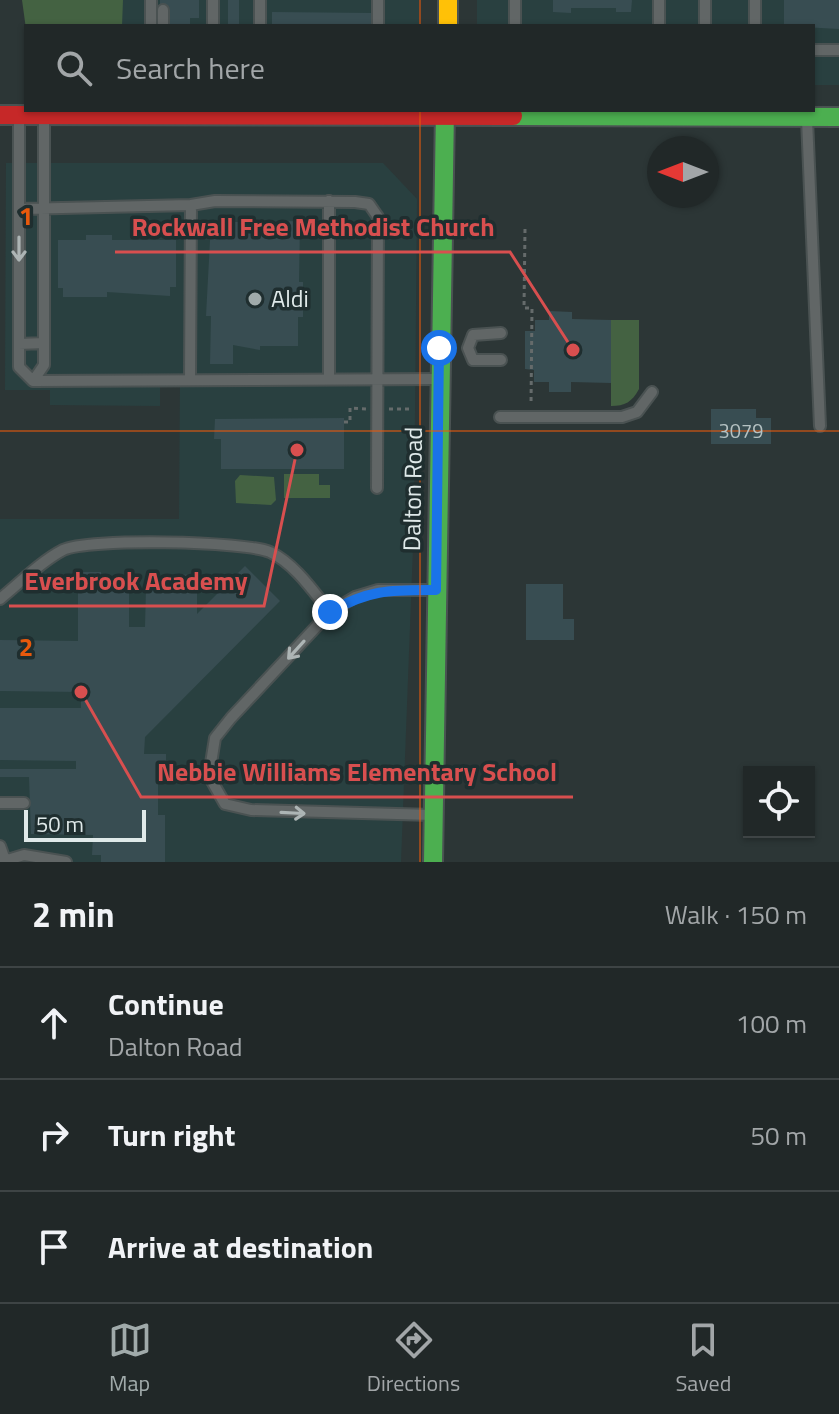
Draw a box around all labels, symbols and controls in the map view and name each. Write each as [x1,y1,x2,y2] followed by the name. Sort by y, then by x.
[24,24,815,112] search box
[116,45,265,91] text: Search here
[52,46,96,90] icon: search
[647,136,719,208] north arrow
[19,196,33,235] text: 1
[115,202,510,252] callout: Rockwall Free Methodist Church
[131,207,495,246] text: Rockwall Free Methodist Church
[11,235,27,262] one-way arrow
[271,280,309,316] place label: Aldi
[246,290,264,308] marker: Aldi
[421,330,457,366] route start
[719,415,763,446] house number: 3079
[393,427,431,551] street label: Dalton Road
[9,556,264,606] callout: Everbrook Academy
[24,561,248,600] text: Everbrook Academy
[312,594,348,630] route end
[19,627,33,666] text: 2
[286,640,305,660] one-way arrow
[141,747,573,797] callout: Nebbie Williams Elementary School
[157,752,557,791] text: Nebbie Williams Elementary School
[743,766,815,838] map controls
[743,766,815,838] button: locate
[24,806,146,842] scale bar
[279,806,306,821] one-way arrow
[36,807,84,841] text: 50 m
[32,888,115,940] text: 2 min
[665,895,807,934] text: Walk · 150 m
[108,981,224,1027] text: Continue
[32,1001,76,1045] icon: ahead
[736,1004,807,1043] text: 100 m
[108,1027,243,1066] text: Dalton Road
[108,1112,236,1158] text: Turn right
[32,1113,76,1157] icon: right
[750,1116,807,1155] text: 50 m
[108,1224,373,1270] text: Arrive at destination
[32,1225,76,1269] icon: arrive
[108,1318,152,1400] tab: Map
[367,1318,460,1400] tab: Directions
[675,1318,731,1400] tab: Saved

